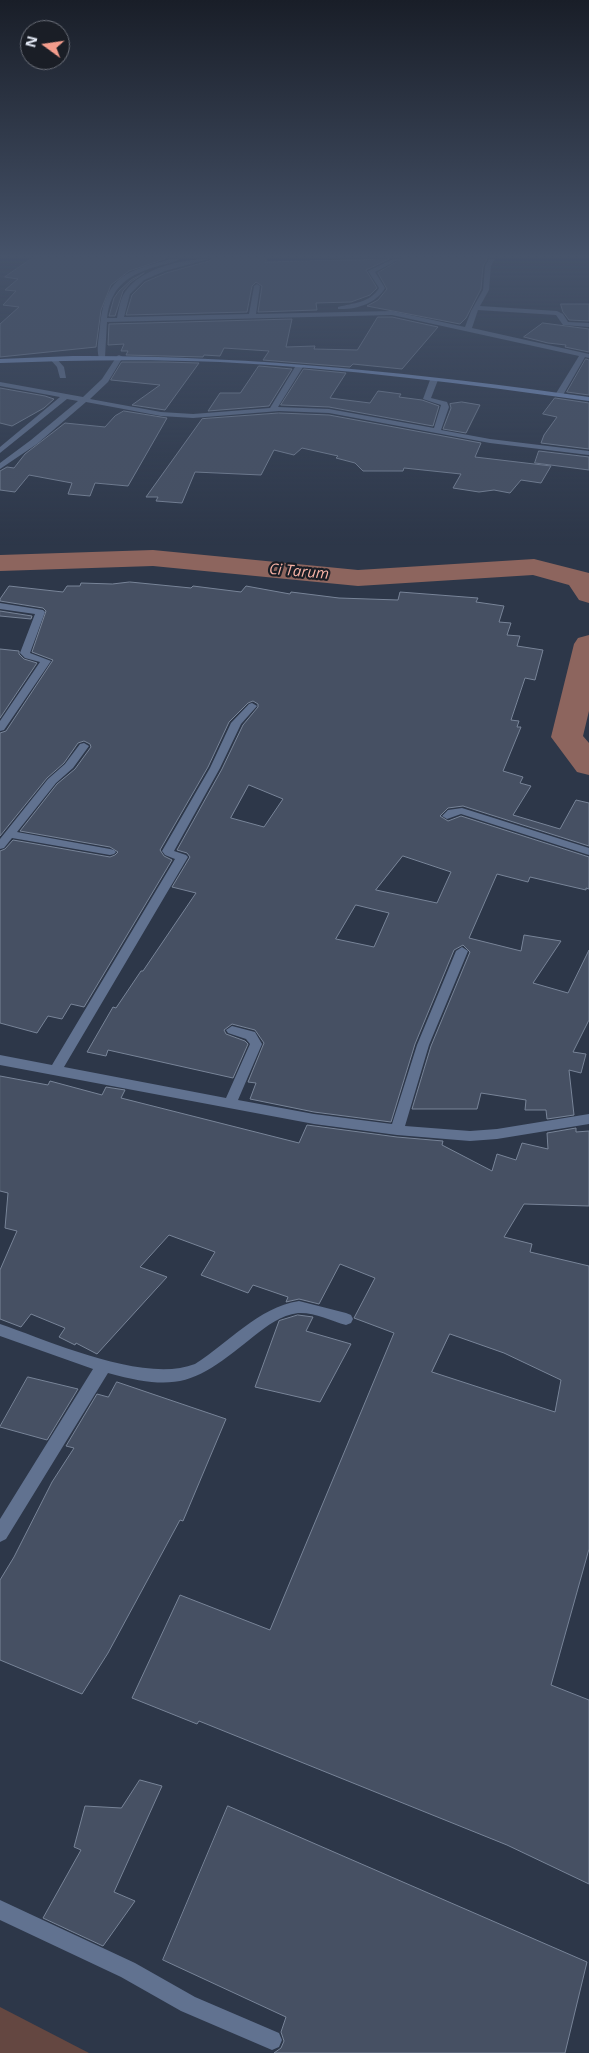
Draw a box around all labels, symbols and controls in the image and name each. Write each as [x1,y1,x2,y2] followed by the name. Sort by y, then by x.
[20,20,70,70] north arrow
[20,34,42,49] text: N
[268,560,330,584] water label: Ci Tarum

